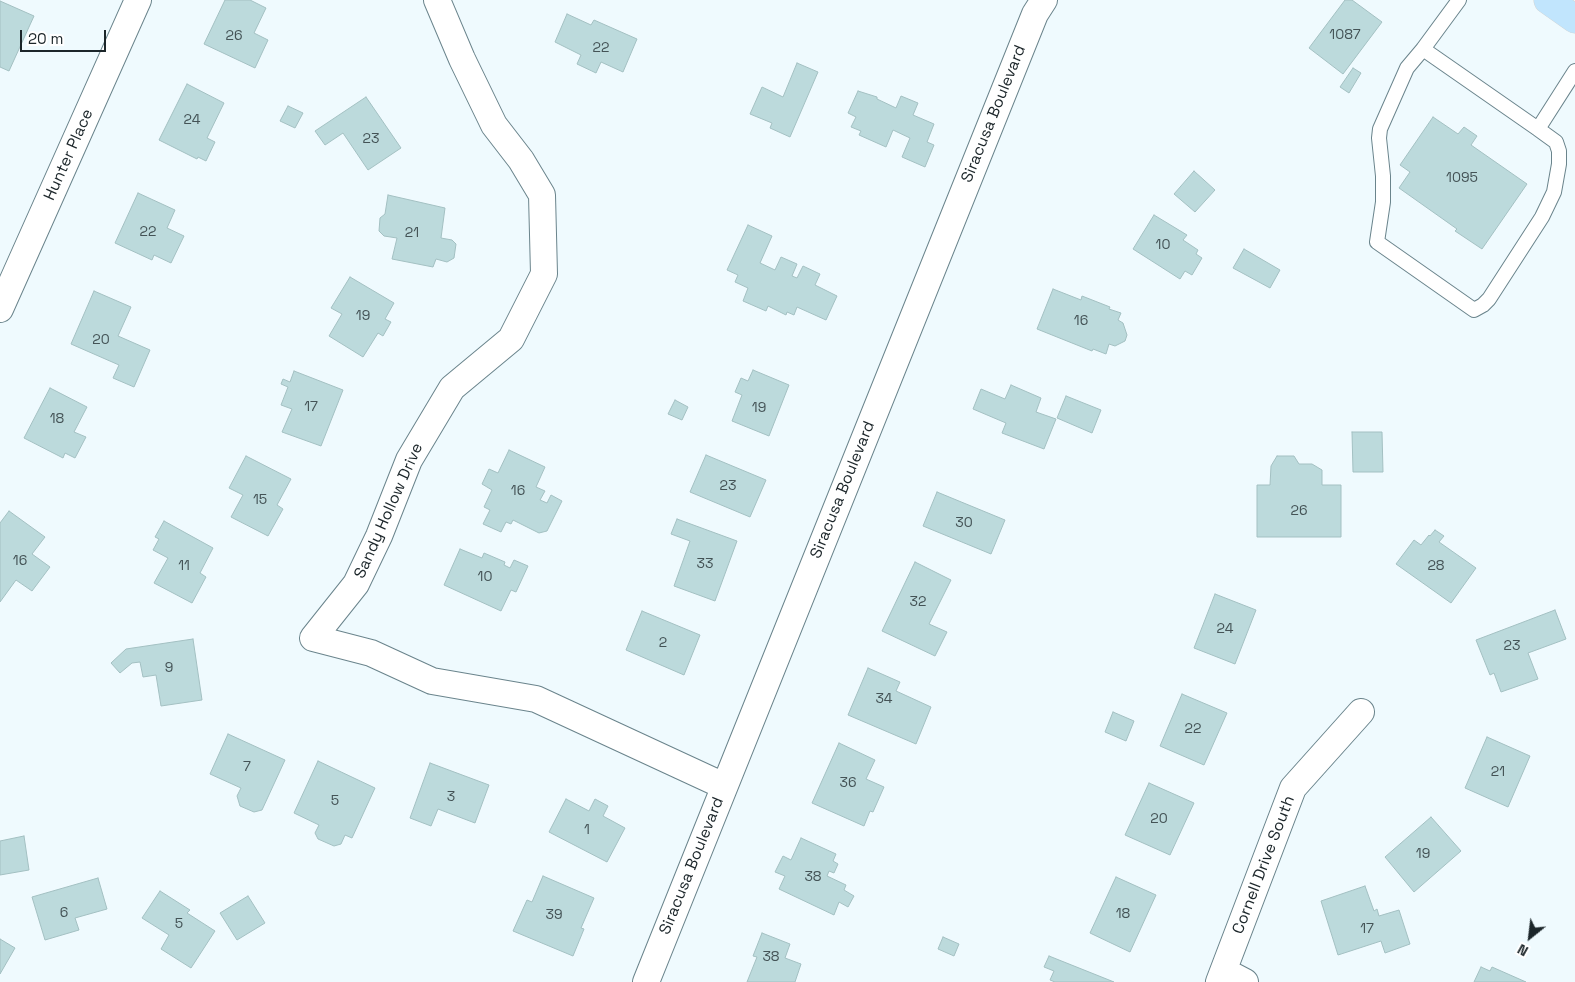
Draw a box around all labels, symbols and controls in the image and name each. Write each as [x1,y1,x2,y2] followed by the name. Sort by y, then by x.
[22,20,109,52] scale bar
[1329,27,1361,43] house number: 1087
[225,28,243,44] house number: 26
[28,29,63,48] text: 20 m
[593,40,609,56] house number: 22
[958,43,1030,185] street label: Siracusa Boulevard
[40,106,98,204] street label: Hunter Place
[184,112,200,128] house number: 24
[363,131,379,147] house number: 23
[1446,170,1478,186] house number: 1095
[140,224,156,240] house number: 22
[405,225,419,241] house number: 21
[1156,237,1170,253] house number: 10
[356,308,370,324] house number: 19
[1074,313,1088,329] house number: 16
[92,332,110,348] house number: 20
[304,399,318,415] house number: 17
[752,400,766,416] house number: 19
[50,411,64,427] house number: 18
[807,419,879,561] street label: Siracusa Boulevard
[350,440,428,582] street label: Sandy Hollow Drive
[720,478,736,494] house number: 23
[511,483,525,499] house number: 16
[253,492,267,508] house number: 15
[1290,503,1308,519] house number: 26
[955,515,973,531] house number: 30
[13,553,27,569] house number: 16
[697,556,713,572] house number: 33
[178,558,190,574] house number: 11
[1427,558,1445,574] house number: 28
[478,569,492,585] house number: 10
[910,594,926,610] house number: 32
[1217,621,1233,637] house number: 24
[659,635,667,651] house number: 2
[1504,638,1520,654] house number: 23
[165,660,173,676] house number: 9
[875,691,893,707] house number: 34
[1185,721,1201,737] house number: 22
[243,759,251,775] house number: 7
[1491,764,1505,780] house number: 21
[839,775,857,791] house number: 36
[447,789,455,805] house number: 3
[331,793,339,809] house number: 5
[1229,793,1299,937] street label: Cornell Drive South
[656,795,728,937] street label: Siracusa Boulevard
[1150,811,1168,827] house number: 20
[584,822,590,838] house number: 1
[1416,846,1430,862] house number: 19
[804,869,822,885] house number: 38
[60,905,68,921] house number: 6
[1116,906,1130,922] house number: 18
[545,907,563,923] house number: 39
[1505,912,1555,962] north arrow
[175,916,183,932] house number: 5
[1360,921,1374,937] house number: 17
[1514,940,1531,960] text: N
[762,949,780,965] house number: 38

